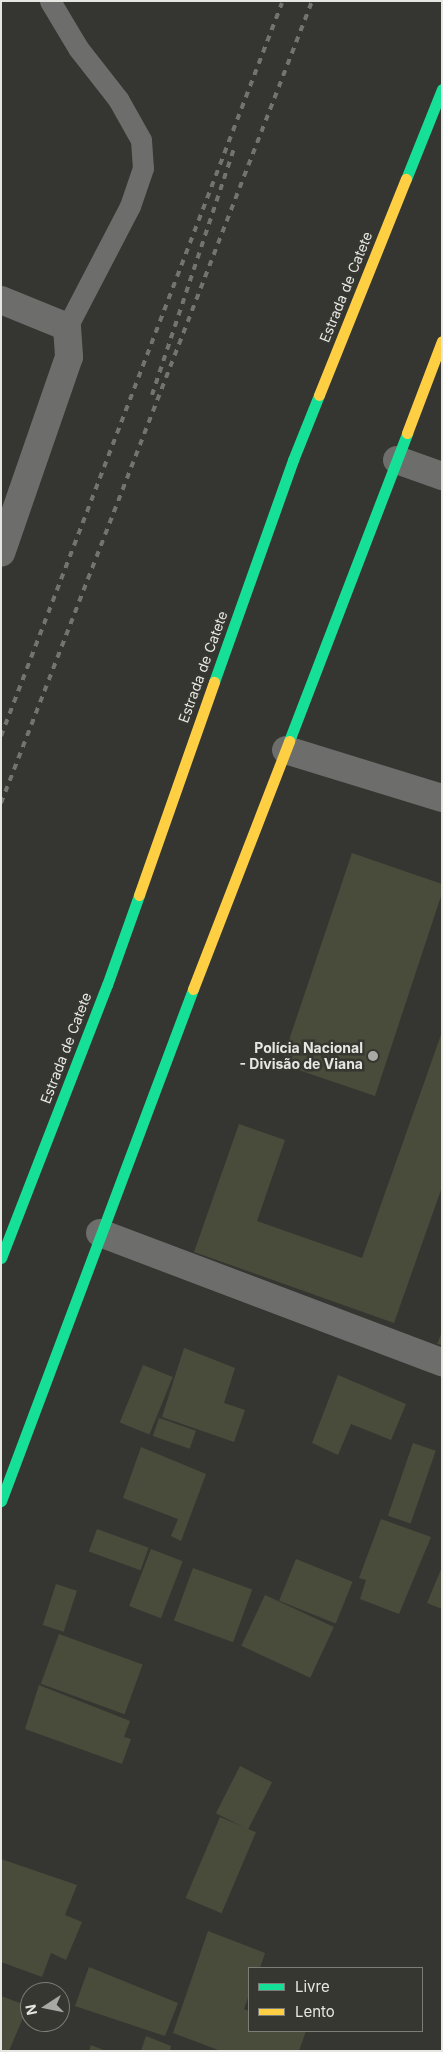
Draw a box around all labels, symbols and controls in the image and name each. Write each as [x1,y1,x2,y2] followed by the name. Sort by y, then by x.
[316,229,376,345] street label: Estrada de Catete
[175,609,231,725] street label: Estrada de Catete
[37,990,95,1106] street label: Estrada de Catete
[239,1040,363,1072] place label: Polícia Nacional - Divisão de Viana
[367,1050,379,1062] marker: Polícia Nacional - Divisão de Viana
[248,1967,423,2032] legend
[295,1977,330,1996] text: Livre
[20,1982,70,2032] north arrow
[295,2002,335,2021] text: Lento
[21,2003,40,2017] text: N

